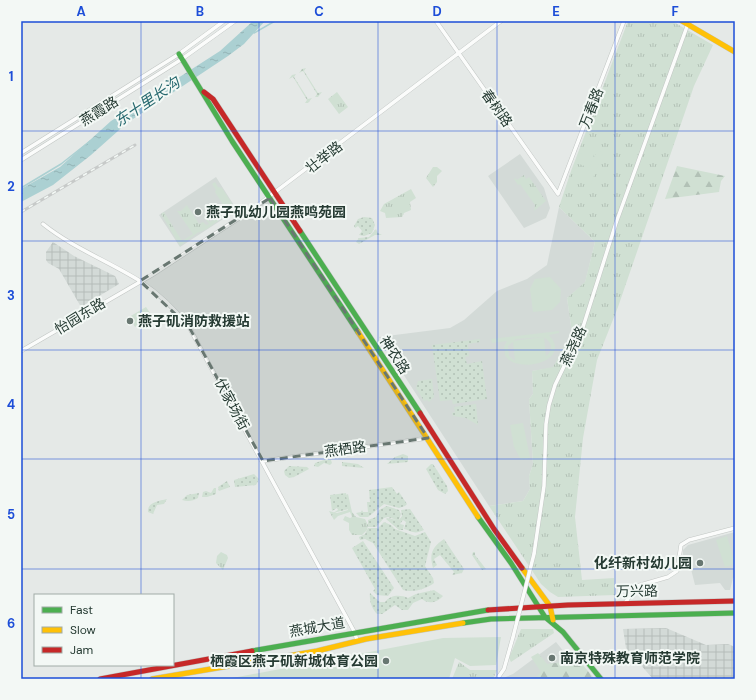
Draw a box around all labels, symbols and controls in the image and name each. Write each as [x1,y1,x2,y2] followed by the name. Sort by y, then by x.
[76,3,86,20] text: A
[196,3,204,20] text: B
[314,3,324,20] text: C
[432,3,442,20] text: D
[552,3,560,20] text: E
[671,3,679,20] text: F
[9,68,13,85] text: 1
[110,72,185,131] water label: 东十里长沟
[575,85,607,131] street label: 万春路
[478,86,516,130] street label: 春树路
[76,92,122,130] street label: 燕霞路
[302,137,346,177] street label: 壮举路
[7,178,15,195] text: 2
[206,203,346,221] place label: 燕子矶幼儿园燕鸣苑园
[193,207,203,217] marker: 燕子矶幼儿园燕鸣苑园
[7,287,15,304] text: 3
[51,294,109,338] street label: 怡园东路
[138,312,250,330] place label: 燕子矶消防救援站
[125,316,135,326] marker: 燕子矶消防救援站
[556,323,590,369] street label: 燕尧路
[376,332,414,378] street label: 神农路
[211,375,253,433] street label: 伏家场街
[7,396,15,413] text: 4
[323,437,367,461] street label: 燕栖路
[7,506,15,523] text: 5
[594,554,692,572] place label: 化纤新村幼儿园
[695,558,705,568] marker: 化纤新村幼儿园
[616,582,658,600] street label: 万兴路
[34,594,174,666] legend
[70,602,93,618] text: Fast
[288,613,346,641] street label: 燕城大道
[7,615,15,632] text: 6
[70,622,96,638] text: Slow
[70,642,93,658] text: Jam
[560,649,700,667] place label: 南京特殊教育师范学院
[210,652,378,670] place label: 栖霞区燕子矶新城体育公园
[547,653,557,663] marker: 南京特殊教育师范学院
[381,656,391,666] marker: 栖霞区燕子矶新城体育公园

